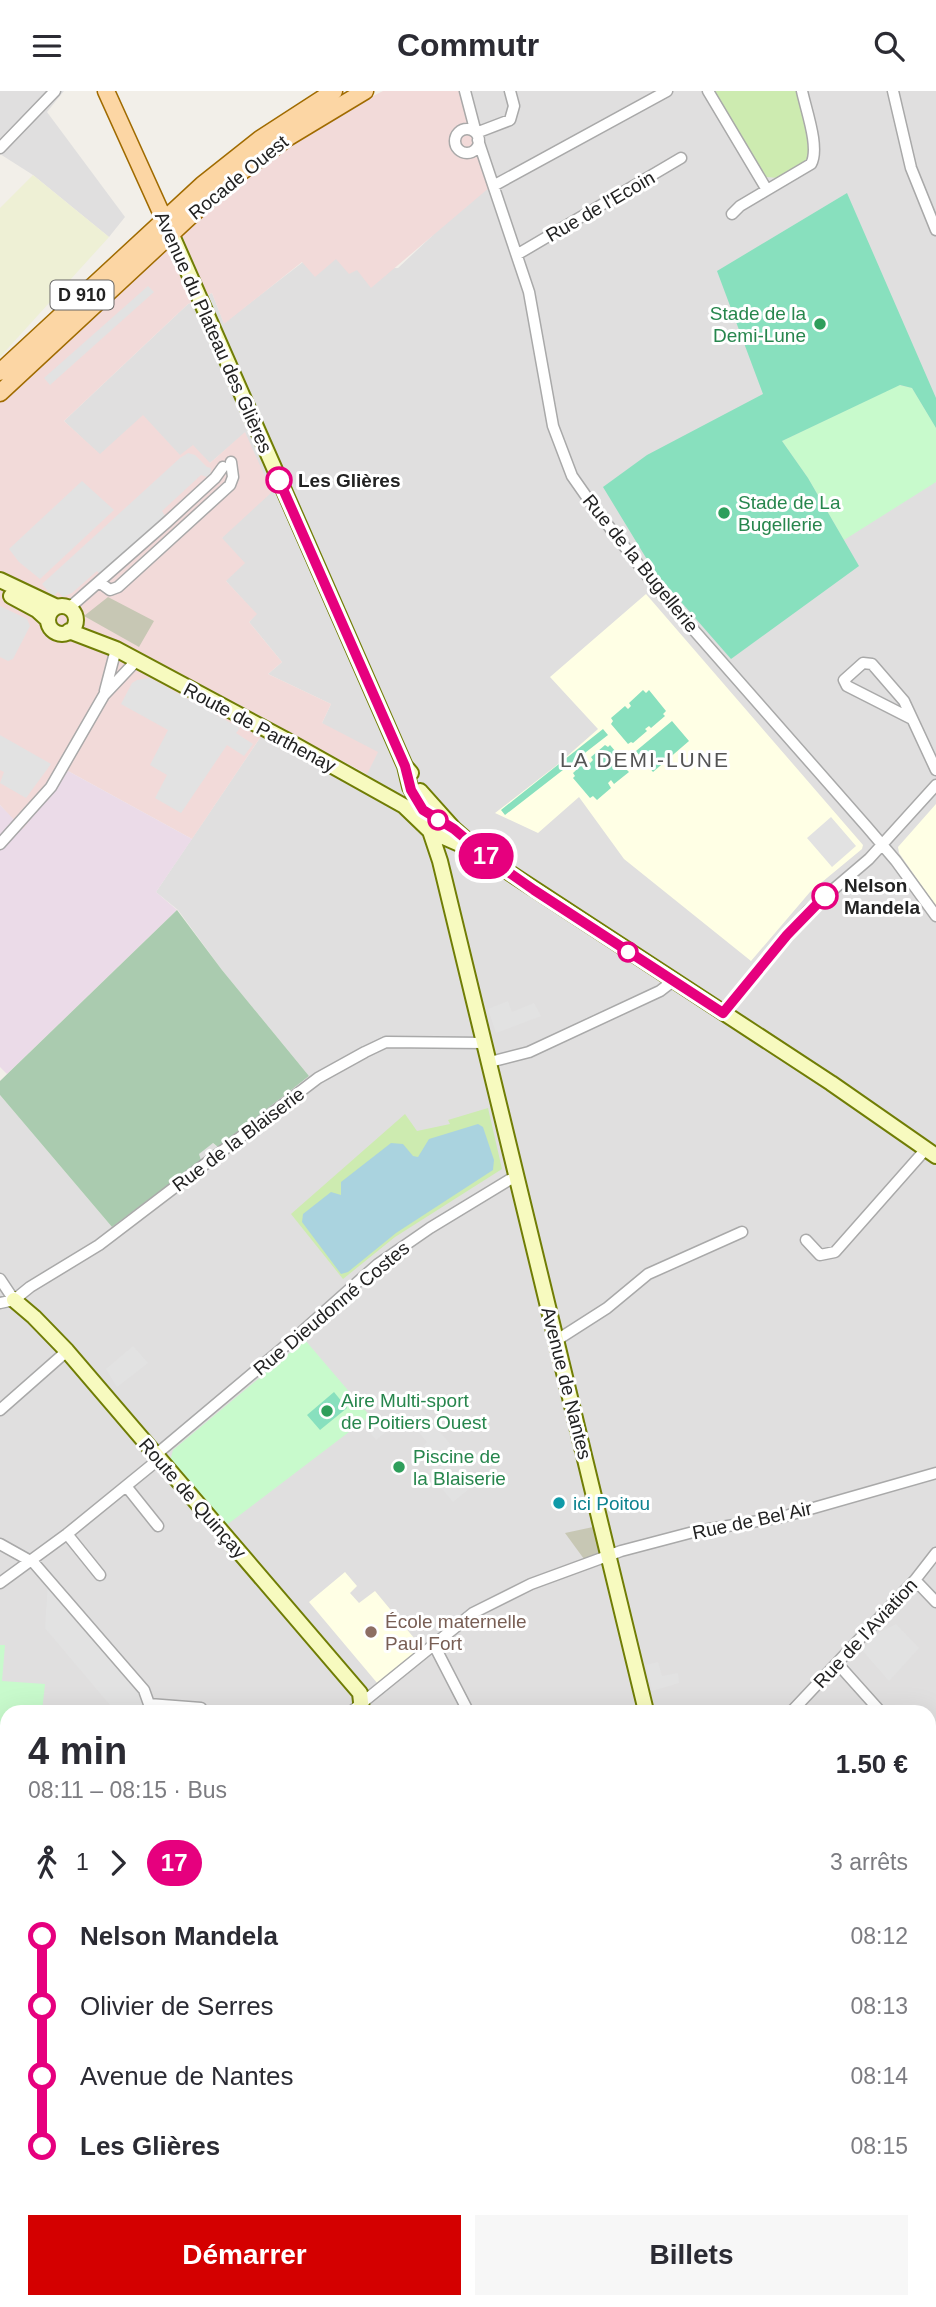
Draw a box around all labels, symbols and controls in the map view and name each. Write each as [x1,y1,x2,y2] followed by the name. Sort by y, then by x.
[28,27,66,65] icon: menu
[397,27,539,63] text: Commutr
[870,27,908,65] icon: search
[185,131,293,224] street label: Rocade Ouest
[542,167,658,246] street label: Rue de l'Ecoin
[151,208,276,456] street label: Avenue du Plateau des Glières
[50,281,114,309] road number: D 910
[710,303,806,346] place label: Stade de la Demi-Lune
[812,316,828,332] marker: Stade de la Demi-Lune
[266,467,292,493] marker: Les Glières
[298,470,400,491] place label: Les Glières
[579,490,703,636] street label: Rue de la Bugellerie
[738,492,841,535] place label: Stade de La Bugellerie
[716,505,732,521] marker: Stade de La Bugellerie
[180,678,340,777] street label: Route de Parthenay
[560,748,730,771] district label: LA DEMI-LUNE
[428,810,448,830] unlabelled marker
[454,833,518,879] line badge: 17
[473,842,499,869] text: 17
[844,875,920,918] place label: Nelson Mandela
[812,883,838,909] marker: Nelson Mandela
[618,942,638,962] unlabelled marker
[168,1083,308,1196] street label: Rue de la Blaiserie
[249,1237,413,1380] street label: Rue Dieudonné Costes
[537,1305,596,1461] street label: Avenue de Nantes
[341,1390,487,1433] place label: Aire Multi-sport de Poitiers Ouest
[319,1403,335,1419] marker: Aire Multi-sport de Poitiers Ouest
[135,1434,251,1563] street label: Route de Quinçay
[413,1446,506,1489] place label: Piscine de la Blaiserie
[391,1459,407,1475] marker: Piscine de la Blaiserie
[573,1493,650,1514] place label: ici Poitou
[551,1495,567,1511] marker: ici Poitou
[691,1497,814,1543] street label: Rue de Bel Air
[809,1574,921,1692] street label: Rue de l'Aviation
[385,1611,527,1654] place label: École maternelle Paul Fort
[363,1624,379,1640] marker: École maternelle Paul Fort
[28,1730,127,1772] text: 4 min
[836,1749,908,1779] text: 1.50 €
[28,1777,227,1803] text: 08:11 – 08:15 · Bus
[28,1844,66,1882] icon: walk
[99,1844,137,1882] icon: forward
[76,1849,89,1875] text: 1
[161,1849,188,1876] text: 17
[830,1849,908,1875] text: 3 arrêts
[80,1921,278,1951] text: Nelson Mandela
[850,1923,908,1949] text: 08:12
[80,1991,274,2021] text: Olivier de Serres
[850,1993,908,2019] text: 08:13
[80,2061,293,2091] text: Avenue de Nantes
[850,2063,908,2089] text: 08:14
[80,2131,220,2161] text: Les Glières
[850,2133,908,2159] text: 08:15
[28,2215,461,2295] button: Démarrer
[475,2215,908,2295] button: Billets

